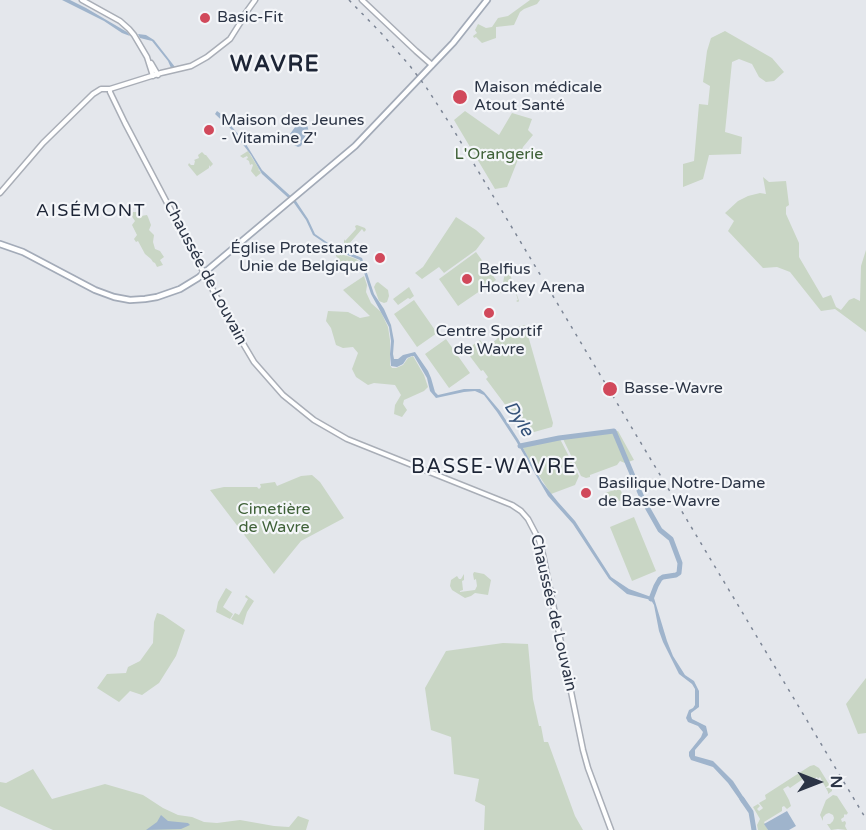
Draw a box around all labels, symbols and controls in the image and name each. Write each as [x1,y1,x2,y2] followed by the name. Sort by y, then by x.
[217,8,283,28] place label: Basic-Fit
[198,11,212,25] marker: Basic-Fit
[230,52,320,78] district label: WAVRE
[474,78,602,116] place label: Maison médicale Atout Santé
[451,88,469,106] marker: Maison médicale Atout Santé
[221,111,364,149] place label: Maison des Jeunes - Vitamine Z'
[202,123,216,137] marker: Maison des Jeunes - Vitamine Z'
[455,145,543,165] park label: L'Orangerie
[159,198,251,348] street label: Chaussée de Louvain
[36,200,146,222] district label: AISÉMONT
[230,239,368,277] place label: Église Protestante Unie de Belgique
[373,251,387,265] marker: Église Protestante Unie de Belgique
[479,260,585,298] place label: Belfius Hockey Arena
[460,272,474,286] marker: Belfius Hockey Arena
[482,306,496,320] marker: Centre Sportif de Wavre
[436,322,542,360] place label: Centre Sportif de Wavre
[624,379,723,399] place label: Basse-Wavre
[601,380,619,398] marker: Basse-Wavre
[499,397,537,441] water label: Dyle
[411,456,577,480] district label: BASSE-WAVRE
[598,474,765,512] place label: Basilique Notre-Dame de Basse-Wavre
[579,486,593,500] marker: Basilique Notre-Dame de Basse-Wavre
[238,500,310,538] park label: Cimetière de Wavre
[526,533,580,693] street label: Chaussée de Louvain
[788,752,848,812] north arrow
[826,776,846,788] text: N

